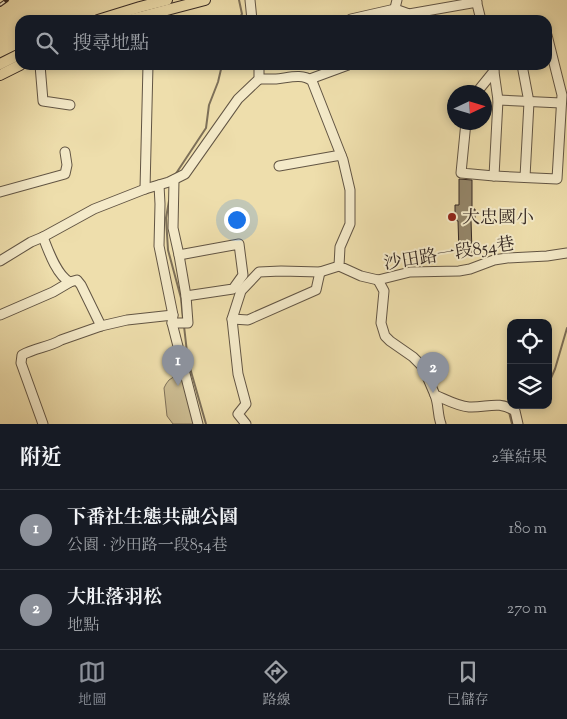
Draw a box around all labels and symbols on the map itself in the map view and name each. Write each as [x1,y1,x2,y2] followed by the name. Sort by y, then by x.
[447,85,492,130] north arrow
[462,206,534,232] place label: 大忠國小
[224,207,250,233] your location
[446,211,458,223] marker: 大忠國小
[382,232,517,278] street label: 沙田路一段854巷
[162,345,194,386] pin: 1
[417,352,449,393] pin: 2

